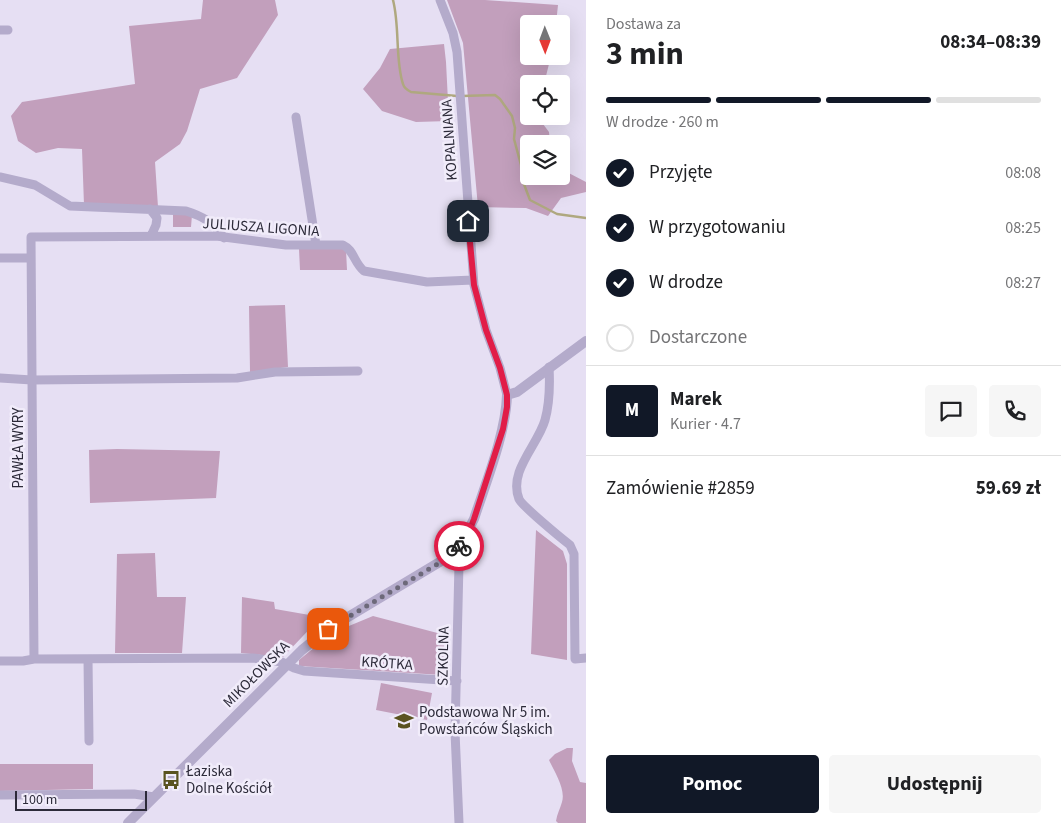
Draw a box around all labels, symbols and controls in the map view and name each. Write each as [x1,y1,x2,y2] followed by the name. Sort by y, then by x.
[606,13,681,35] text: Dostawa za
[520,15,570,65] north arrow
[520,15,570,185] map controls
[940,29,1041,56] text: 08:34–08:39
[606,31,684,77] text: 3 min
[520,75,570,125] button: locate
[436,98,463,181] street label: KOPALNIANA
[606,111,719,133] text: W drodze · 260 m
[520,135,570,185] button: layers
[606,159,634,187] icon: check
[649,159,712,186] text: Przyjęte
[1005,162,1041,184] text: 08:08
[447,200,489,242] pin
[454,207,482,235] icon: home
[202,213,321,242] street label: JULIUSZA LIGONIA
[606,214,634,242] icon: check
[649,214,786,241] text: W przygotowaniu
[1005,217,1041,239] text: 08:25
[606,269,634,297] icon: check
[649,269,723,296] text: W drodze
[1005,272,1041,294] text: 08:27
[649,324,747,351] text: Dostarczone
[925,385,977,437] button: chat
[989,385,1041,437] button: phone
[670,386,722,413] text: Marek
[625,397,639,424] text: M
[8,407,29,489] street label: PAWŁA WYRY
[670,413,741,435] text: Kurier · 4.7
[606,475,755,502] text: Zamówienie #2859
[976,475,1041,502] text: 59.69 zł
[434,521,484,571] courier
[445,532,473,560] icon: bike
[307,608,349,650] pin
[314,615,342,643] icon: bag
[432,625,455,686] street label: SZKOLNA
[218,636,295,712] street label: MIKOŁOWSKA
[361,651,414,676] street label: KRÓTKA
[419,702,553,740] place label: Podstawowa Nr 5 im. Powstańców Śląskich
[393,710,415,732] school or university icon: Podstawowa Nr 5 im. Powstańców Śląskich
[606,755,819,813] button: Pomoc
[829,755,1041,813] button: Udostępnij
[185,761,272,799] place label: Łaziska Dolne Kościół
[160,769,182,791] bus stop icon: Łaziska Dolne Kościół
[15,788,148,811] scale bar
[22,790,57,810] text: 100 m

